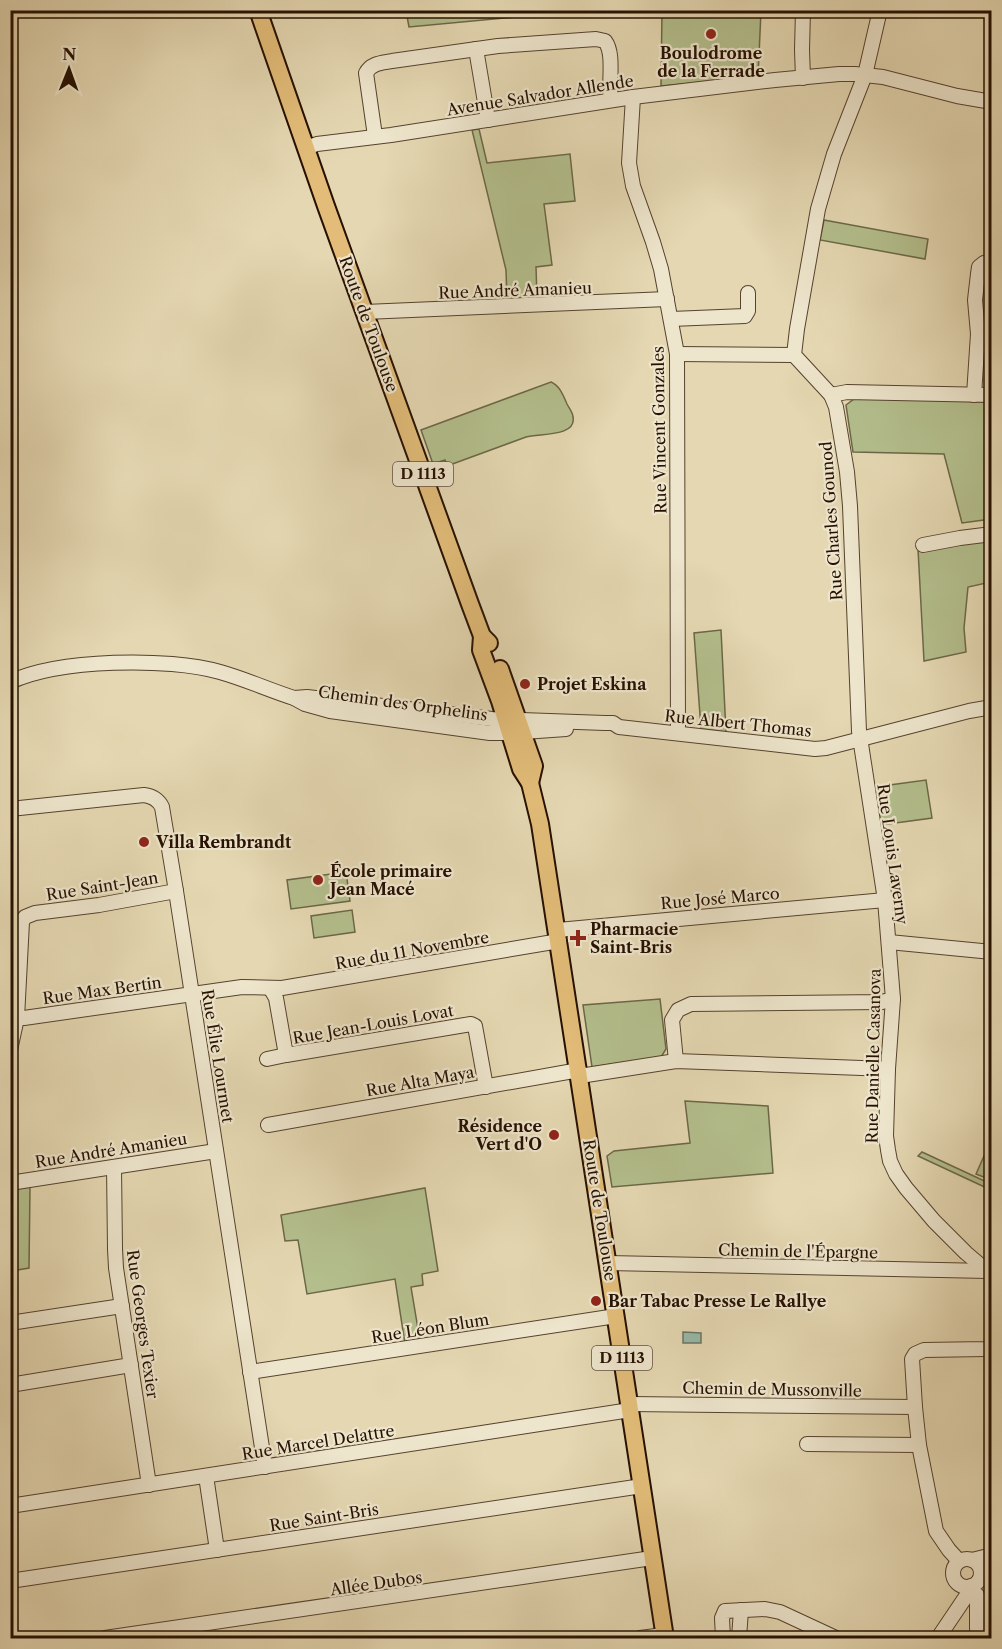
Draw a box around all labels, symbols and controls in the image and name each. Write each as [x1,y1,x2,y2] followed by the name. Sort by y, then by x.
[704,27,718,41] marker: Boulodrome de la Ferrade
[39,39,99,99] north arrow
[657,43,765,81] place label: Boulodrome de la Ferrade
[62,44,76,64] text: N
[444,70,635,120] street label: Avenue Salvador Allende
[335,253,403,395] street label: Route de Toulouse
[438,277,592,303] street label: Rue André Amanieu
[648,346,670,514] street label: Rue Vincent Gonzales
[815,441,847,601] street label: Rue Charles Gounod
[393,462,453,486] road number: D 1113
[537,674,647,694] place label: Projet Eskina
[518,677,532,691] marker: Projet Eskina
[317,681,489,725] street label: Chemin des Orphelins
[664,705,813,741] street label: Rue Albert Thomas
[873,782,913,927] street label: Rue Louis Laverny
[155,832,292,852] place label: Villa Rembrandt
[137,835,151,849] marker: Villa Rembrandt
[327,861,453,899] place label: École primaire Jean Macé
[44,867,160,905] street label: Rue Saint-Jean
[311,873,325,887] marker: École primaire Jean Macé
[660,883,781,913] street label: Rue José Marco
[590,919,679,957] place label: Pharmacie Saint-Bris
[334,927,490,973] street label: Rue du 11 Novembre
[571,931,585,945] marker: Pharmacie Saint-Bris
[861,968,885,1144] street label: Rue Danielle Casanova
[41,972,163,1008] street label: Rue Max Bertin
[198,988,238,1125] street label: Rue Élie Lourmet
[291,1000,455,1048] street label: Rue Jean-Louis Lovat
[364,1062,476,1100] street label: Rue Alta Maya
[458,1116,542,1154] place label: Résidence Vert d'O
[34,1128,189,1172] street label: Rue André Amanieu
[547,1128,561,1142] marker: Résidence Vert d'O
[579,1138,621,1282] street label: Route de Toulouse
[718,1240,878,1262] street label: Chemin de l'Épargne
[123,1248,163,1400] street label: Rue Georges Texier
[608,1291,827,1311] place label: Bar Tabac Presse Le Rallye
[589,1294,603,1308] marker: Bar Tabac Presse Le Rallye
[370,1309,490,1347] street label: Rue Léon Blum
[592,1346,652,1370] road number: D 1113
[682,1377,862,1401] street label: Chemin de Mussonville
[240,1420,396,1464] street label: Rue Marcel Delattre
[268,1499,380,1535] street label: Rue Saint-Bris
[328,1567,423,1600] street label: Allée Dubos

